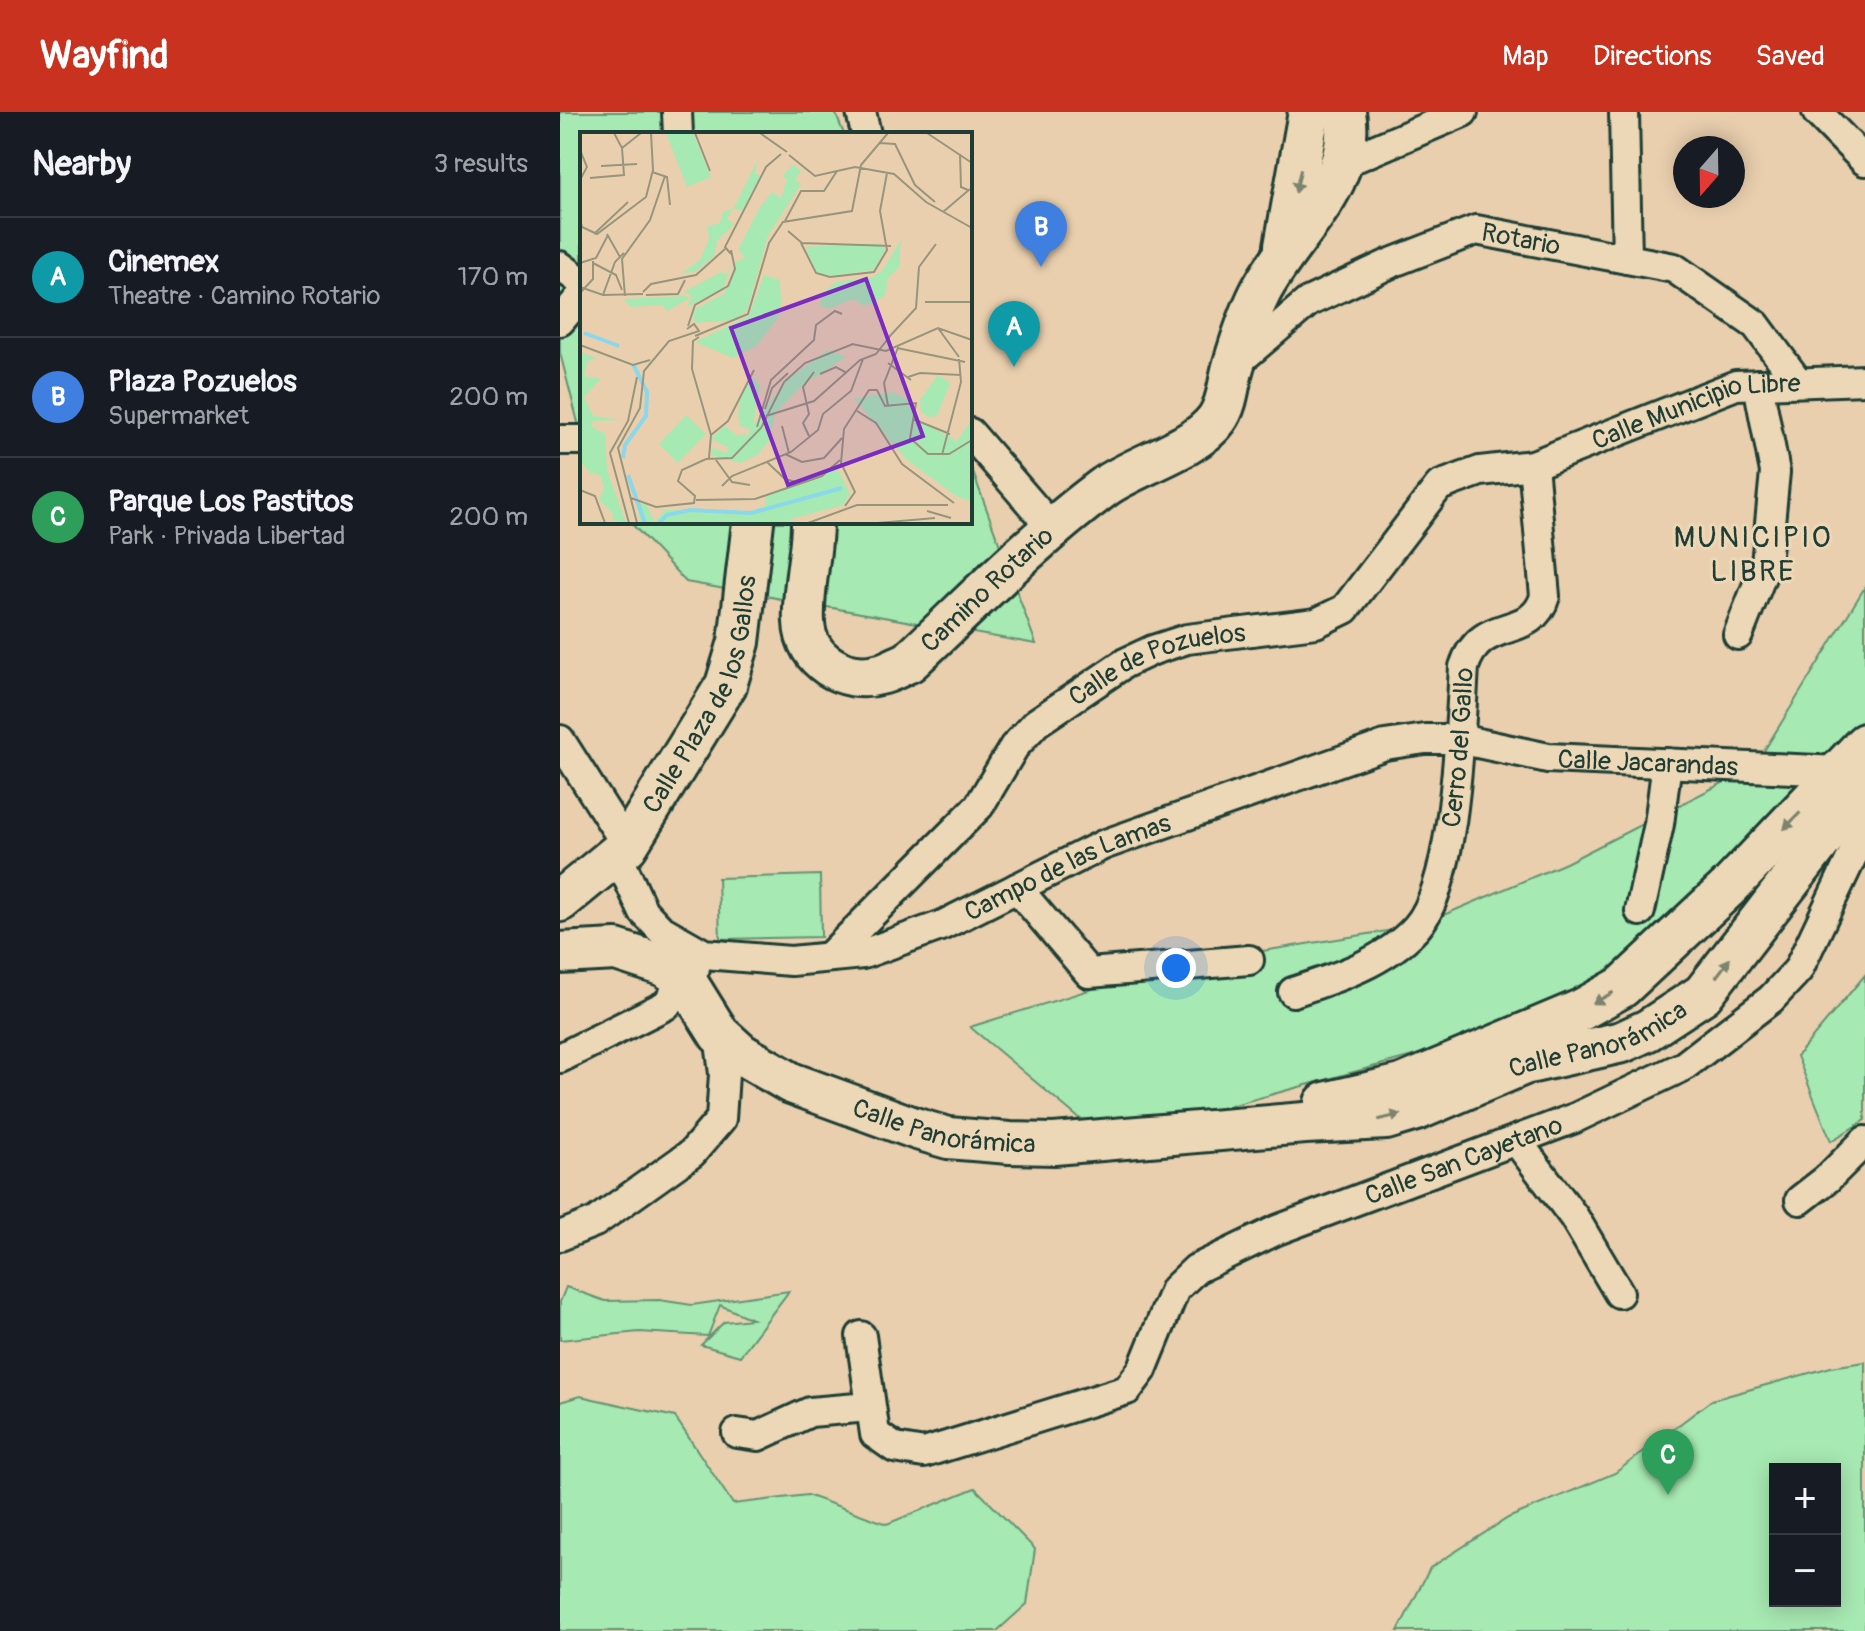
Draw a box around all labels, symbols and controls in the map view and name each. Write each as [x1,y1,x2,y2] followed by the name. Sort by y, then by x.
[40,32,169,80] text: Wayfind
[1502,39,1549,74] text: Map
[1593,39,1712,74] text: Directions
[1756,39,1825,74] text: Saved
[580,132,972,524] inset map
[1673,136,1745,208] north arrow
[32,143,131,186] text: Nearby
[434,148,528,180] text: 3 results
[1291,169,1304,194] one-way arrow
[1015,201,1067,267] pin: B
[1479,216,1563,263] street label: Rotario
[108,243,219,280] text: Cinemex
[50,261,66,293] text: A
[458,261,528,293] text: 170 m
[108,280,380,312] text: Theatre · Camino Rotario
[988,301,1040,367] pin: A
[108,363,297,400] text: Plaza Pozuelos
[1587,368,1801,457] street label: Calle Municipio Libre
[51,381,65,413] text: B
[449,381,528,413] text: 200 m
[108,400,249,432] text: Supermarket
[108,483,353,520] text: Parque Los Pastitos
[50,501,66,533] text: C
[449,501,528,533] text: 200 m
[1673,519,1833,590] district label: MUNICIPIO LIBRE
[108,520,345,552] text: Park · Privada Libertad
[914,520,1060,660] street label: Camino Rotario
[636,573,764,819] street label: Calle Plaza de los Gallos
[1063,617,1248,713] street label: Calle de Pozuelos
[1435,667,1481,830] street label: Cerro del Gallo
[1557,743,1739,783] street label: Calle Jacarandas
[959,807,1175,929] street label: Campo de las Lamas
[1783,811,1801,830] one-way arrow
[1156,948,1196,988] your location
[1715,958,1731,978] one-way arrow
[1592,992,1615,1005] one-way arrow
[1504,994,1693,1086] street label: Calle Panorámica
[848,1092,1036,1161] street label: Calle Panorámica
[1361,1109,1567,1213] street label: Calle San Cayetano
[1378,1110,1403,1123] one-way arrow
[1642,1429,1694,1495] pin: C
[1769,1463,1841,1607] map controls
[1769,1463,1841,1535] button: +
[1769,1535,1841,1607] button: −

